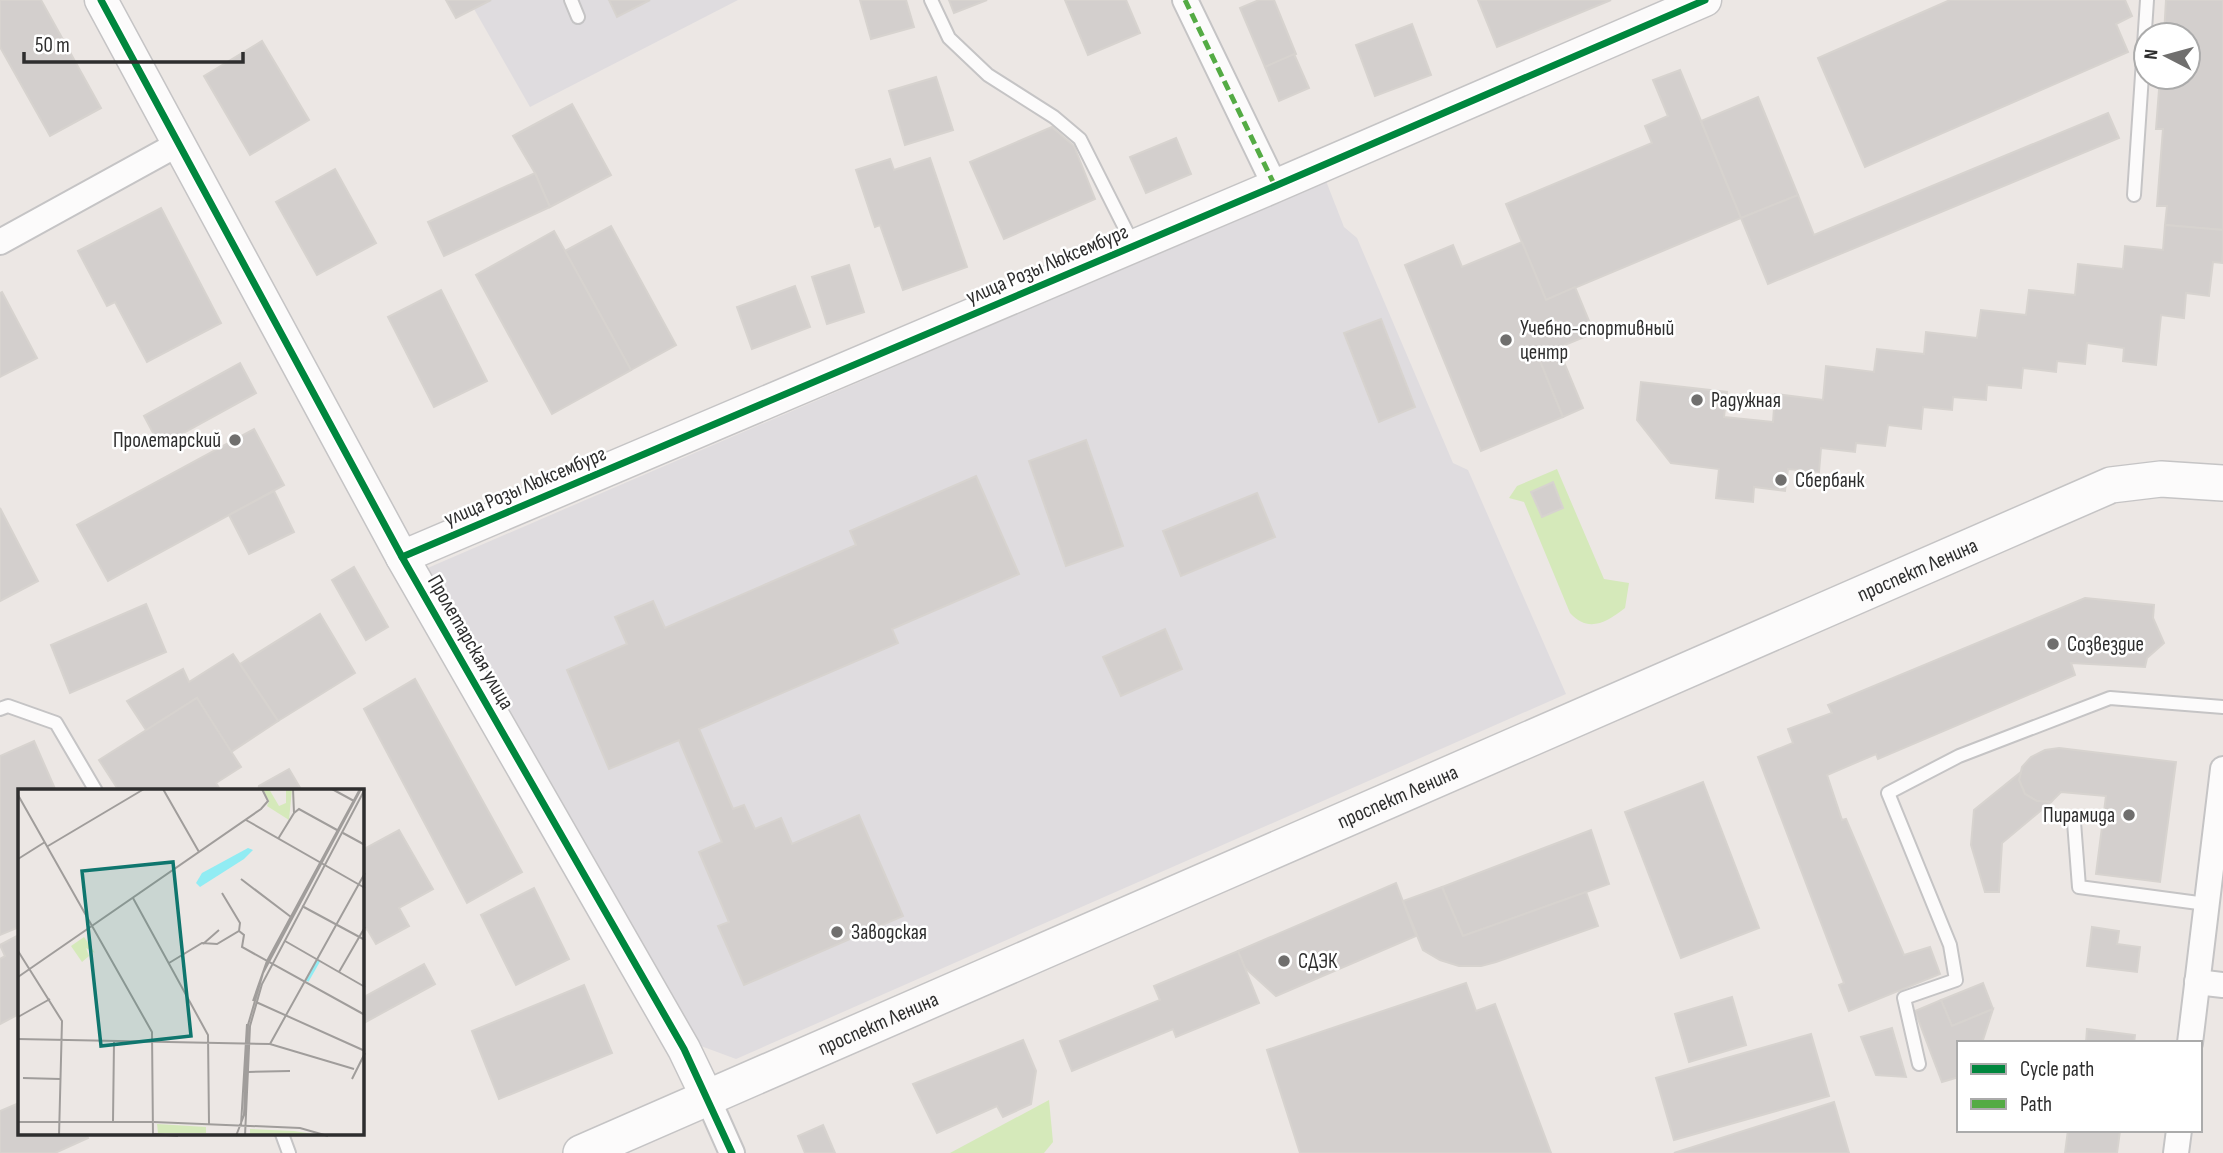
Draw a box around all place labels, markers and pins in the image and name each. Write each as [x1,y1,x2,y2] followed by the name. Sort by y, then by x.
[1520,316,1674,365] place label: Учебно-спортивный центр
[1498,332,1514,348] marker: Учебно-спортивный центр
[1711,388,1781,413] place label: Радужная
[1689,392,1705,408] marker: Радужная
[113,428,221,453] place label: Пролетарский
[227,432,243,448] marker: Пролетарский
[1795,468,1865,493] place label: Сбербанк
[1773,472,1789,488] marker: Сбербанк
[2067,632,2144,657] place label: Созвездие
[2045,636,2061,652] marker: Созвездие
[2043,803,2115,828] place label: Пирамида
[2121,807,2137,823] marker: Пирамида
[851,920,927,945] place label: Заводская
[829,924,845,940] marker: Заводская
[1298,949,1338,974] place label: СДЭК
[1276,953,1292,969] marker: СДЭК

